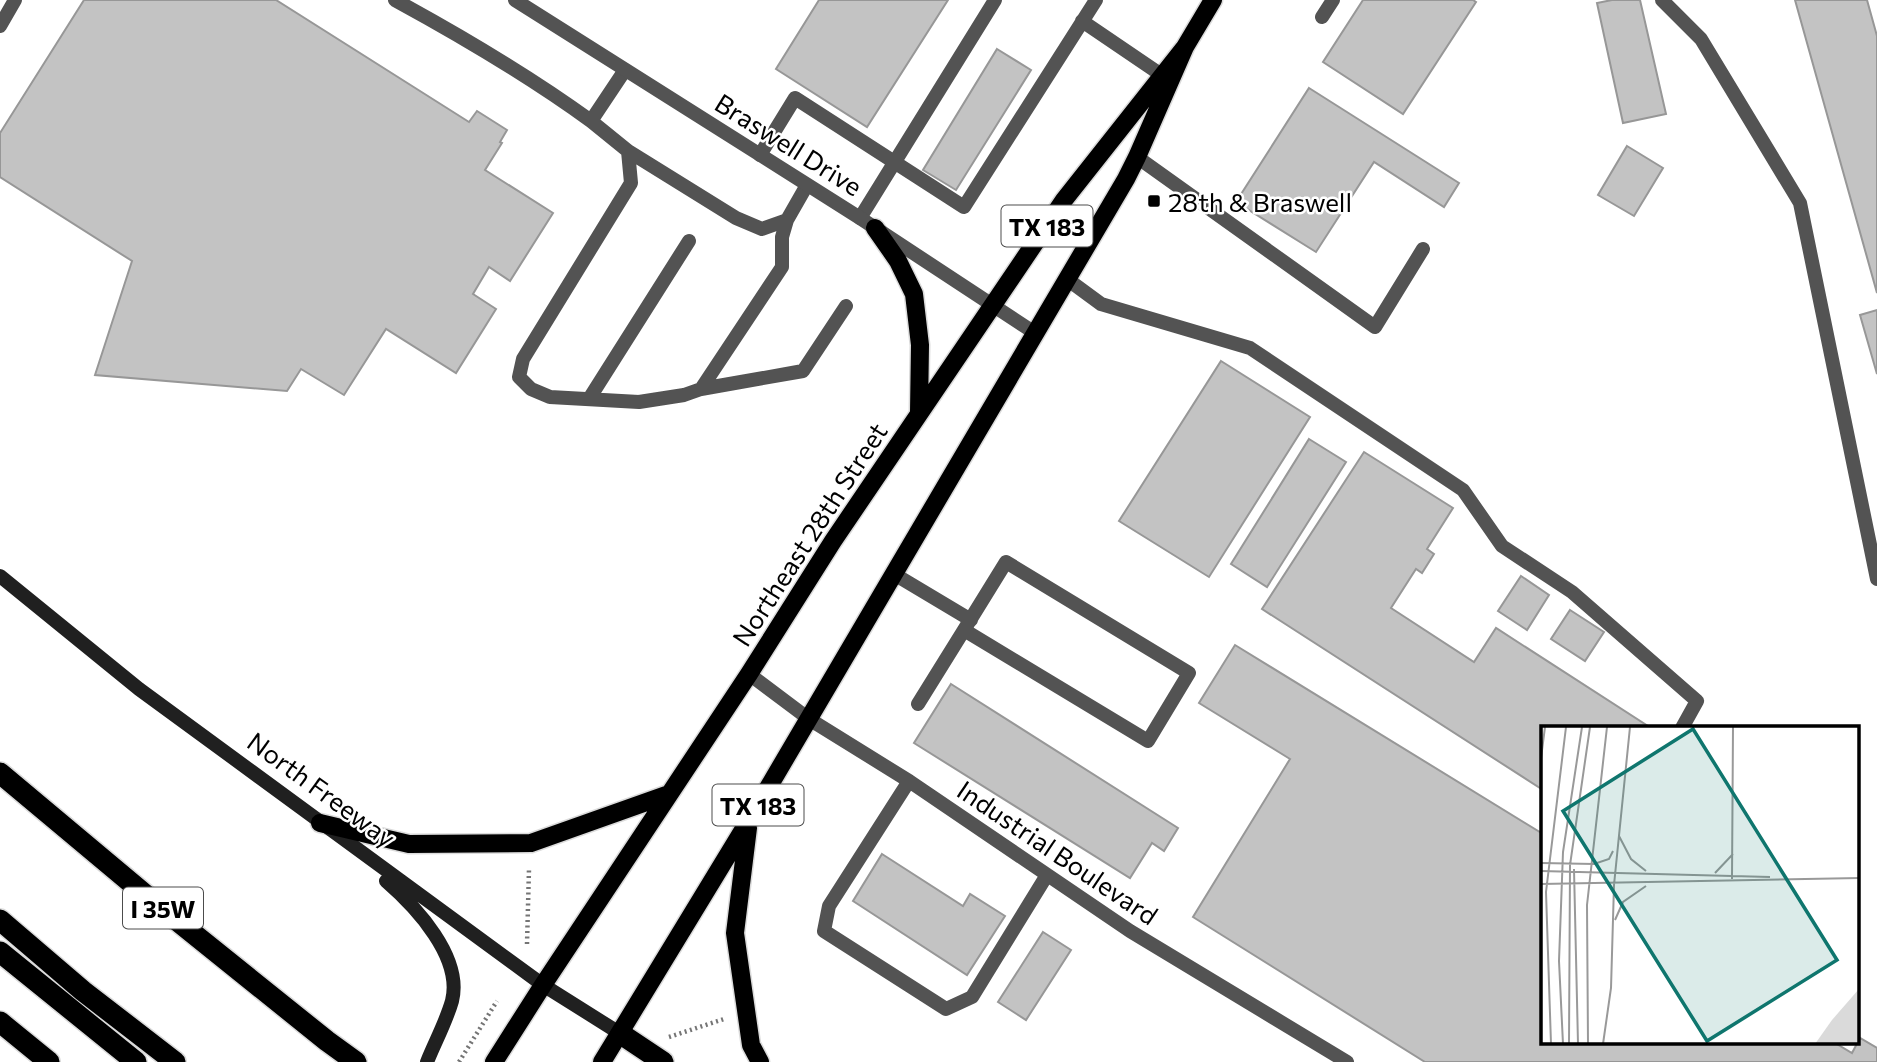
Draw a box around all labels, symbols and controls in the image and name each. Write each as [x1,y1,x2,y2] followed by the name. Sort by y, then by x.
[710,87,868,201] street label: Braswell Drive
[1168,186,1352,217] place label: 28th & Braswell
[1146,193,1162,209] marker: 28th & Braswell
[1002,206,1092,246] road number: TX 183
[725,417,893,651] street label: Northeast 28th Street
[242,725,402,853] street label: North Freeway
[1541,726,1860,1044] inset map
[952,773,1164,931] street label: Industrial Boulevard
[712,784,804,826] road number: TX 183
[123,888,203,928] road number: I 35W

